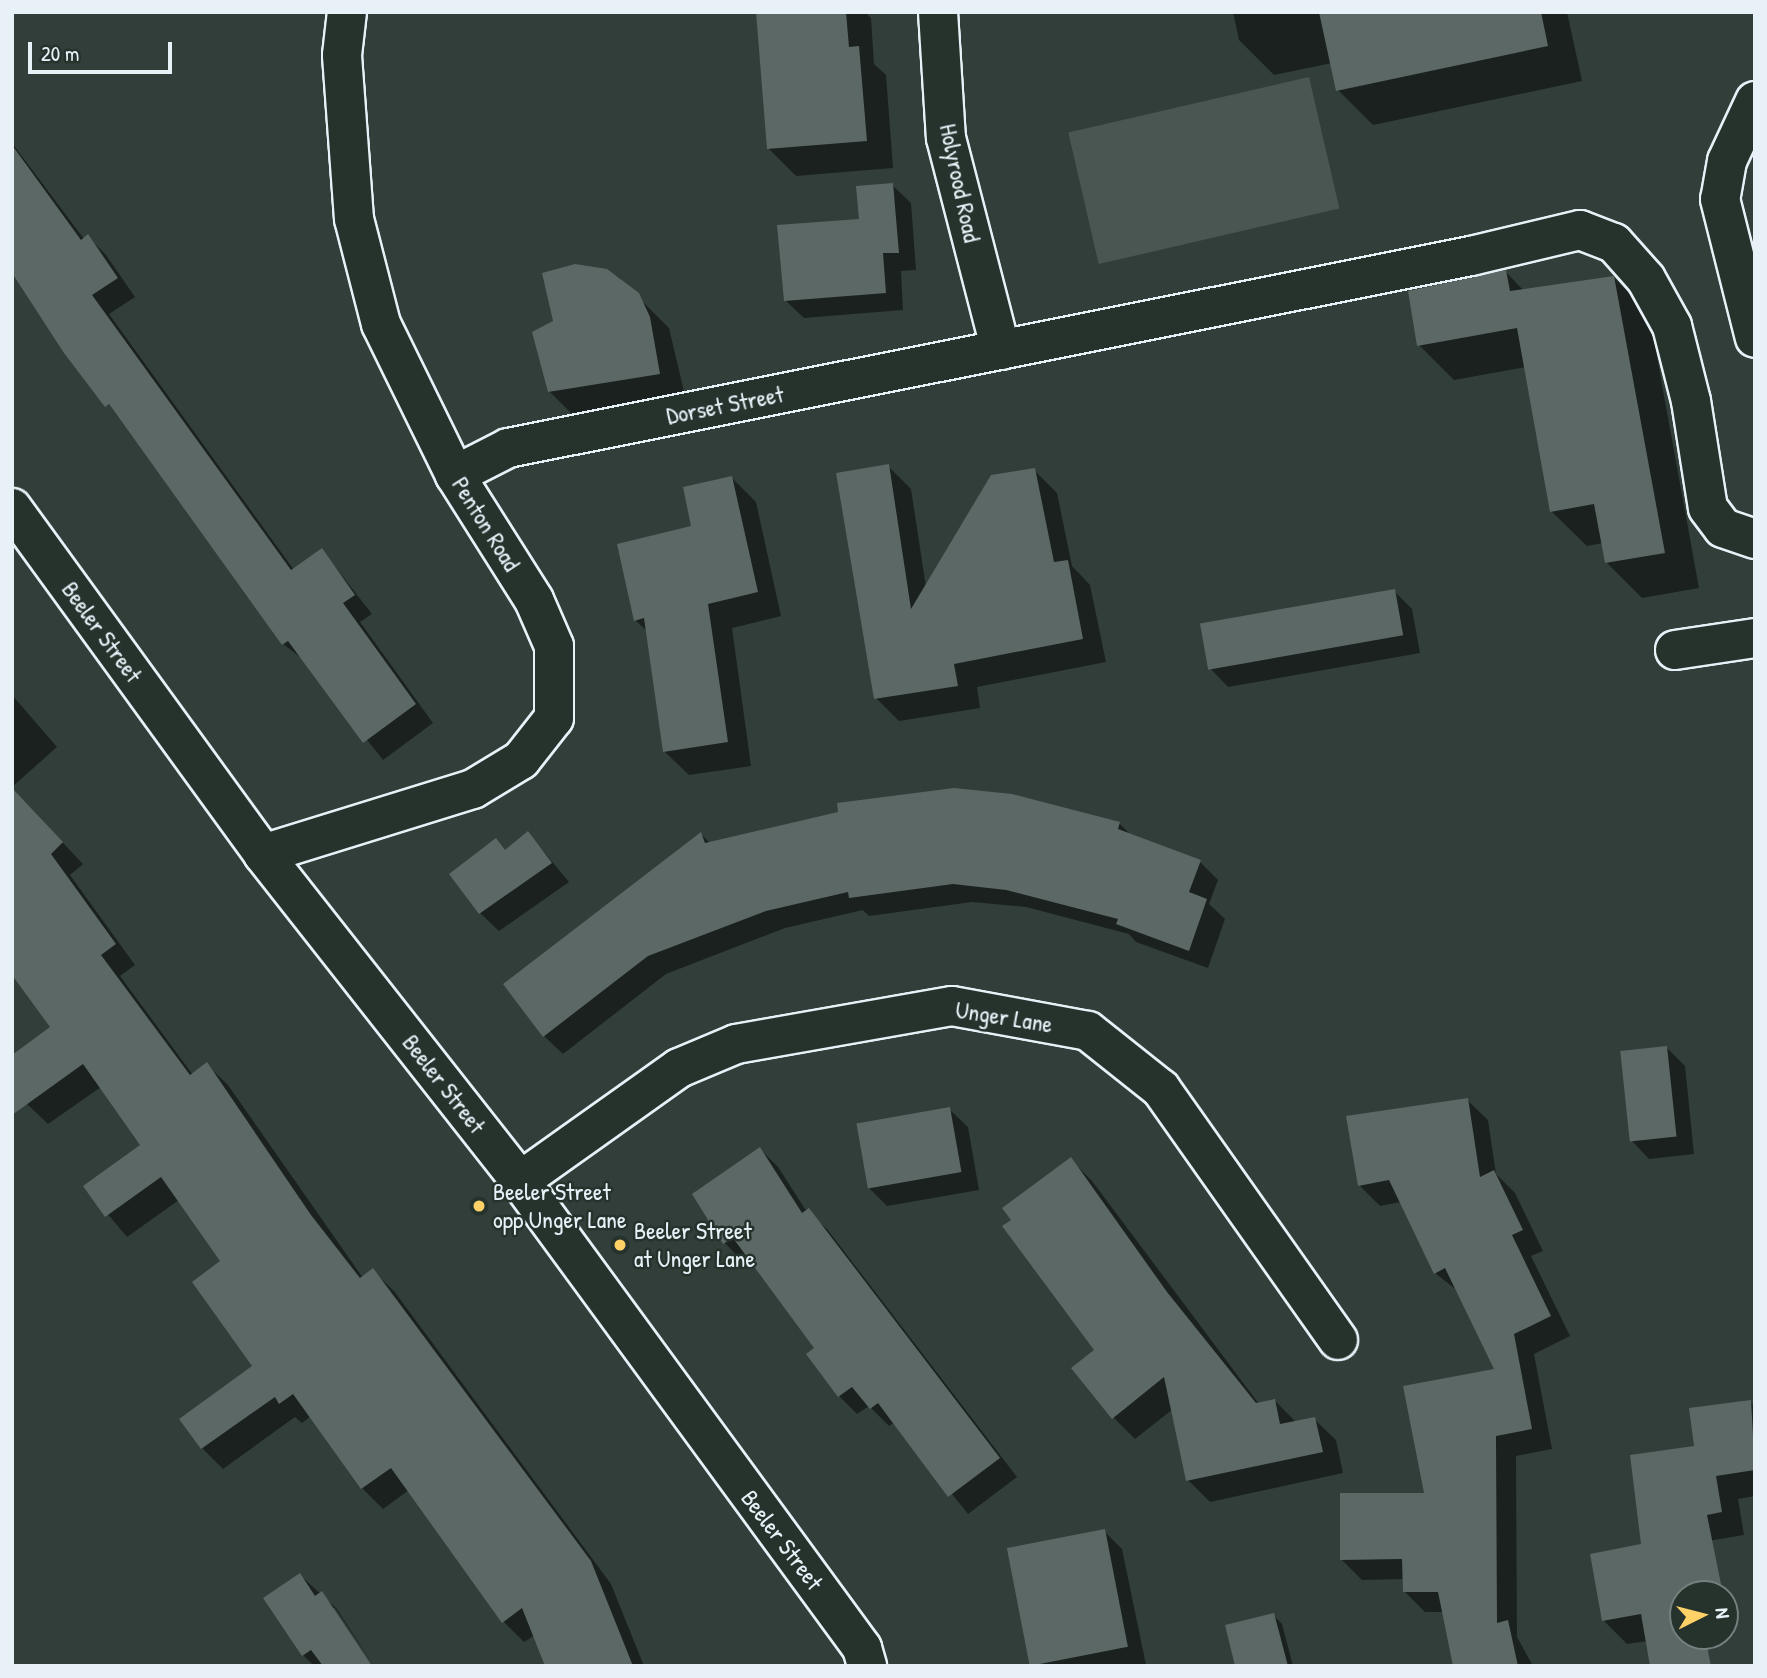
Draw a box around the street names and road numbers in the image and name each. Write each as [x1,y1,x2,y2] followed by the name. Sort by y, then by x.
[933,121,987,245] street label: Holyrood Road
[664,380,786,430] street label: Dorset Street
[446,472,526,576] street label: Penton Road
[56,576,148,688] street label: Beeler Street
[953,995,1055,1039] street label: Unger Lane
[396,1029,492,1139] street label: Beeler Street
[735,1484,829,1596] street label: Beeler Street

